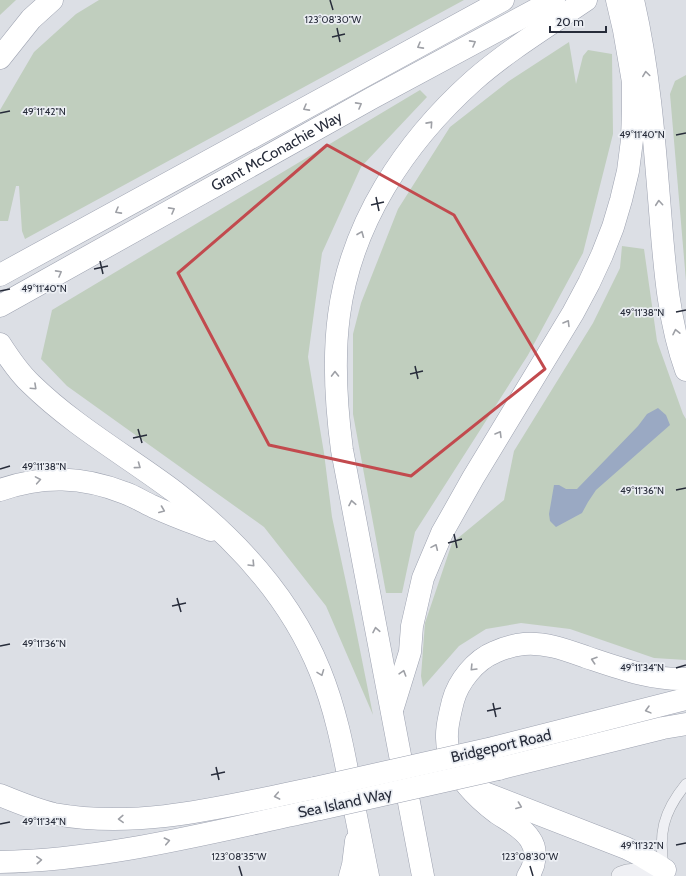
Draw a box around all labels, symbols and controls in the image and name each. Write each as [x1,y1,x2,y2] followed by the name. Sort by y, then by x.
[550,8,606,34] scale bar
[305,13,362,26] text: 123°08'30"W
[556,14,584,29] text: 20 m
[417,41,424,48] one-way arrow
[469,41,476,48] one-way arrow
[642,71,651,77] one-way arrow
[303,103,310,111] one-way arrow
[355,103,362,110] one-way arrow
[22,105,66,118] text: 49°11'42"N
[208,107,346,195] street label: Grant McConachie Way
[426,121,433,129] one-way arrow
[619,128,665,141] text: 49°11'40"N
[655,200,664,206] one-way arrow
[115,206,122,213] one-way arrow
[168,207,175,214] one-way arrow
[357,230,365,237] one-way arrow
[54,270,62,278] one-way arrow
[21,282,67,295] text: 49°11'40"N
[620,306,664,319] text: 49°11'38"N
[562,320,570,327] one-way arrow
[672,329,680,335] one-way arrow
[331,371,340,377] one-way arrow
[29,383,37,390] one-way arrow
[495,431,502,438] one-way arrow
[22,460,66,473] text: 49°11'38"N
[134,461,141,469] one-way arrow
[34,477,41,485] one-way arrow
[620,484,664,497] text: 49°11'36"N
[348,500,356,506] one-way arrow
[158,506,165,514] one-way arrow
[431,544,439,551] one-way arrow
[248,559,255,567] one-way arrow
[373,627,381,634] one-way arrow
[22,637,66,650] text: 49°11'36"N
[590,656,597,664] one-way arrow
[620,661,664,674] text: 49°11'34"N
[470,663,478,671] one-way arrow
[398,669,407,676] one-way arrow
[316,670,324,677] one-way arrow
[645,705,652,713] one-way arrow
[449,726,553,766] street label: Bridgeport Road
[296,784,394,822] street label: Sea Island Way
[274,791,280,799] one-way arrow
[516,802,523,810] one-way arrow
[22,815,66,828] text: 49°11'34"N
[118,815,124,824] one-way arrow
[164,837,171,845] one-way arrow
[620,839,664,852] text: 49°11'32"N
[211,850,267,863] text: 123°08'35"W
[502,850,559,863] text: 123°08'30"W
[36,856,42,865] one-way arrow

